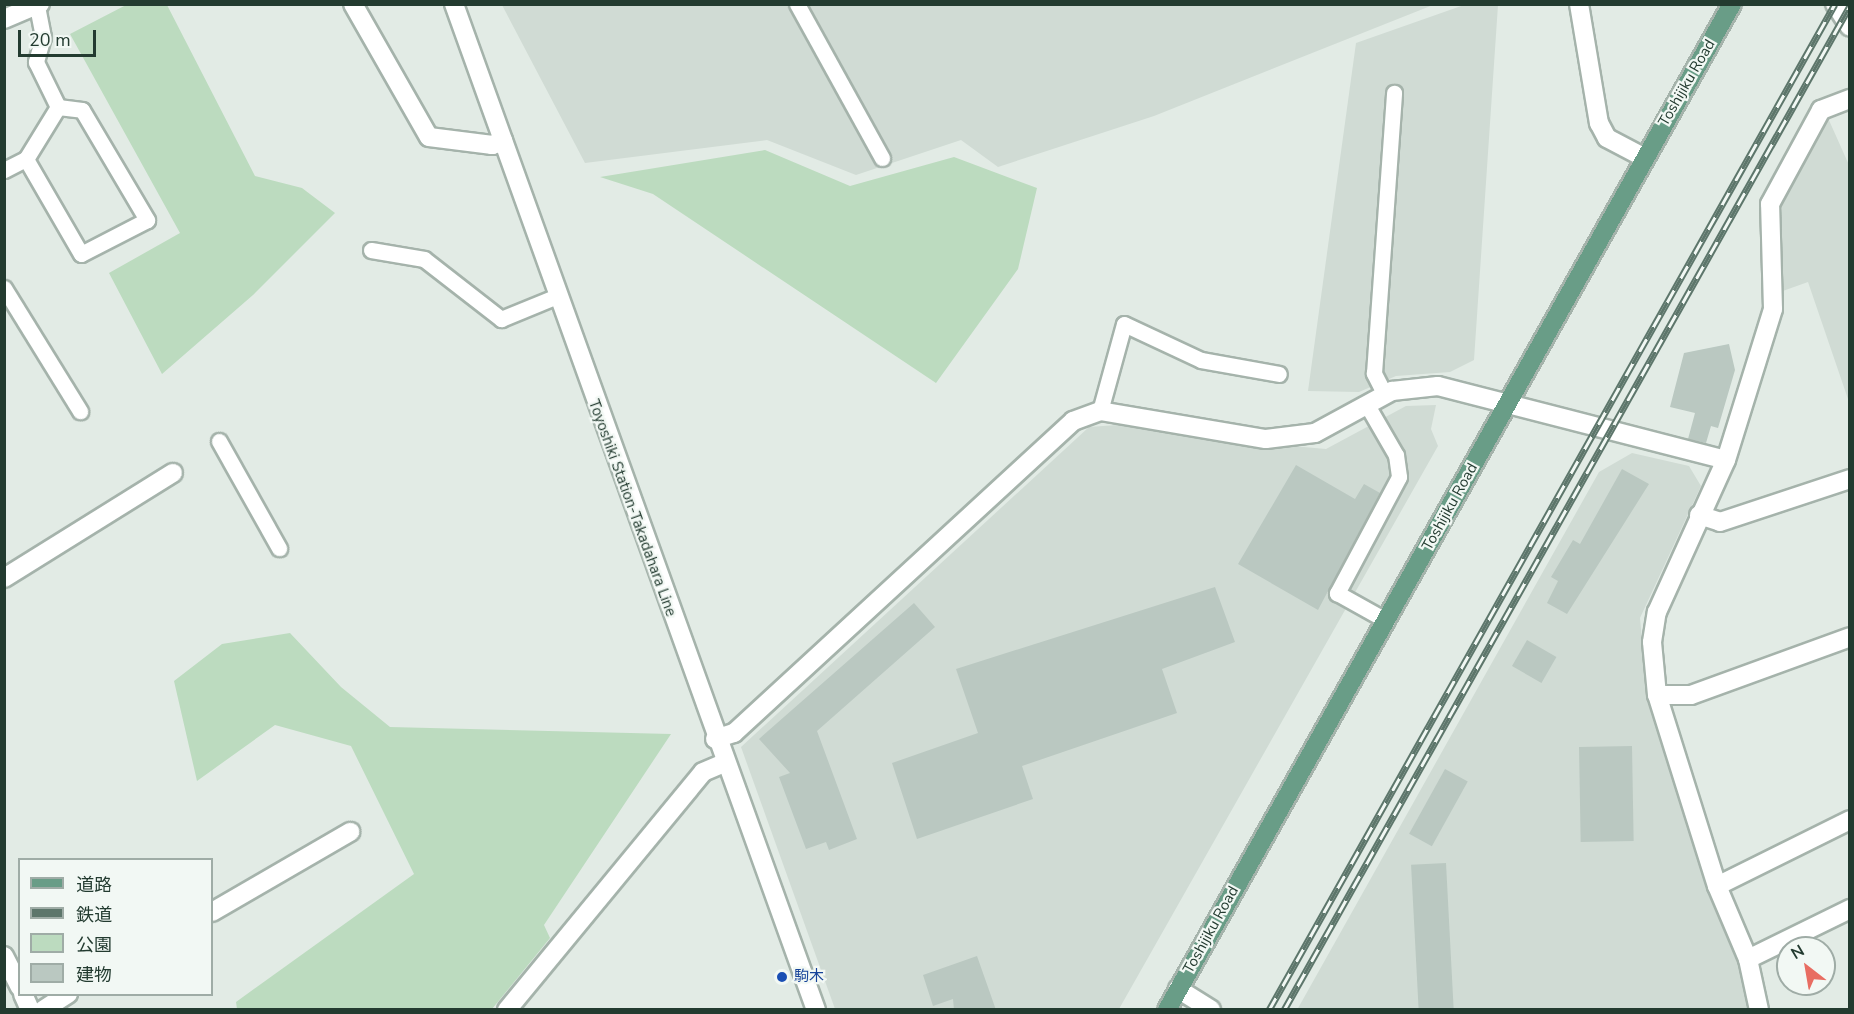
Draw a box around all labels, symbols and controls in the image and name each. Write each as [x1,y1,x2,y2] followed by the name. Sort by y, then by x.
[21,18,99,56] scale bar
[29,28,71,52] text: 20 m
[1655,36,1719,130] street label: Toshijiku Road
[584,397,680,619] street label: Toyoshiki Station-Takadahara Line
[1419,460,1481,554] street label: Toshijiku Road
[18,858,213,996] legend
[76,873,112,897] text: 道路
[1180,883,1242,977] street label: Toshijiku Road
[76,903,112,927] text: 鉄道
[76,933,112,957] text: 公園
[1776,936,1836,996] north arrow
[1787,940,1809,965] text: N
[76,963,112,987] text: 建物
[794,968,824,986] place label: 駒木
[775,970,789,984] marker: 駒木

